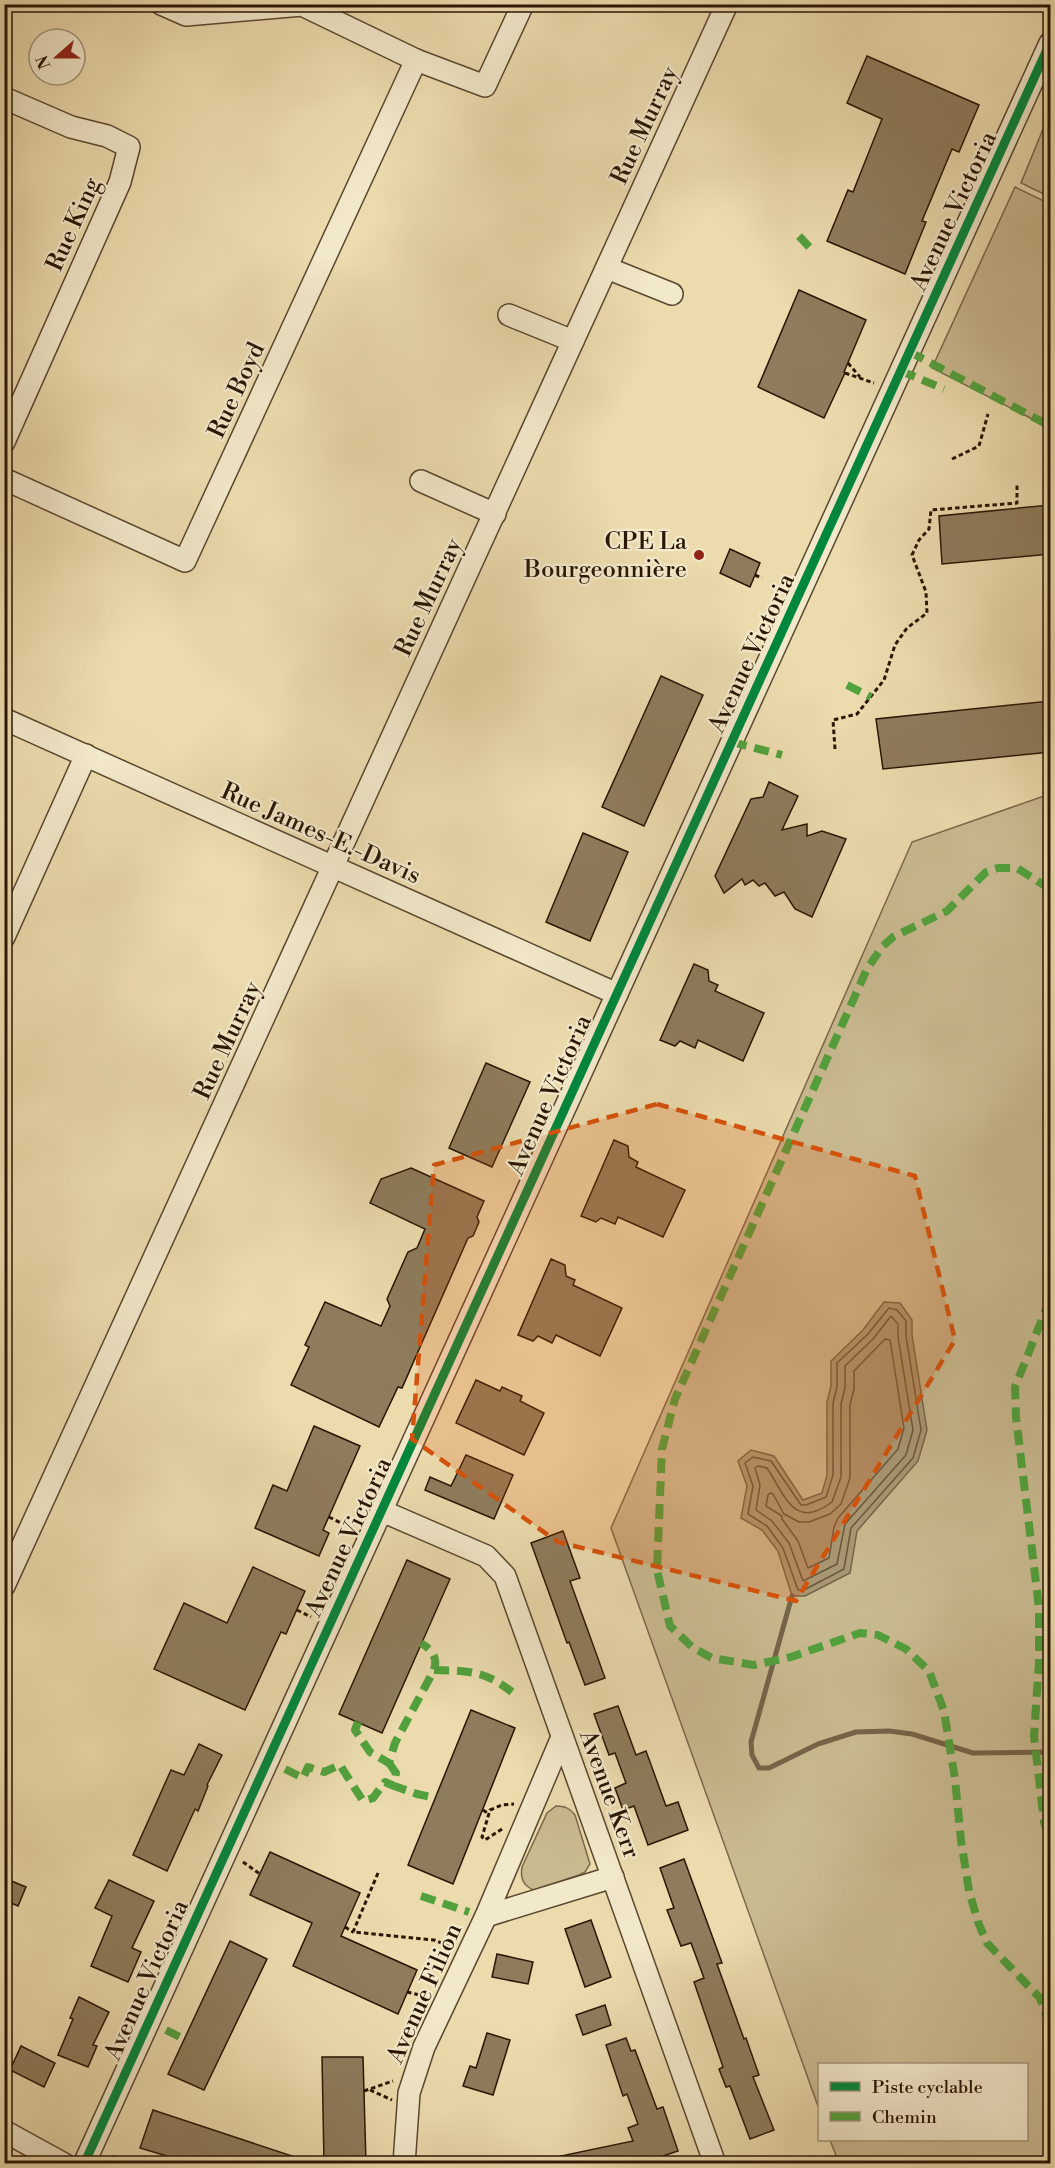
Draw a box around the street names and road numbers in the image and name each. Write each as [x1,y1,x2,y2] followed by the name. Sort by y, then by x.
[604,61,685,189] street label: Rue Murray
[903,126,1004,297] street label: Avenue Victoria
[40,172,108,276] street label: Rue King
[202,337,272,443] street label: Rue Boyd
[388,533,469,661] street label: Rue Murray
[701,568,802,739] street label: Avenue Victoria
[216,776,425,891] street label: Rue James-E.-Davis
[187,976,268,1104] street label: Rue Murray
[501,1010,599,1181] street label: Avenue Victoria
[298,1452,399,1623] street label: Avenue Victoria
[572,1725,646,1863] street label: Avenue Kerr
[98,1895,196,2066] street label: Avenue Victoria
[380,1919,469,2069] street label: Avenue Filion

